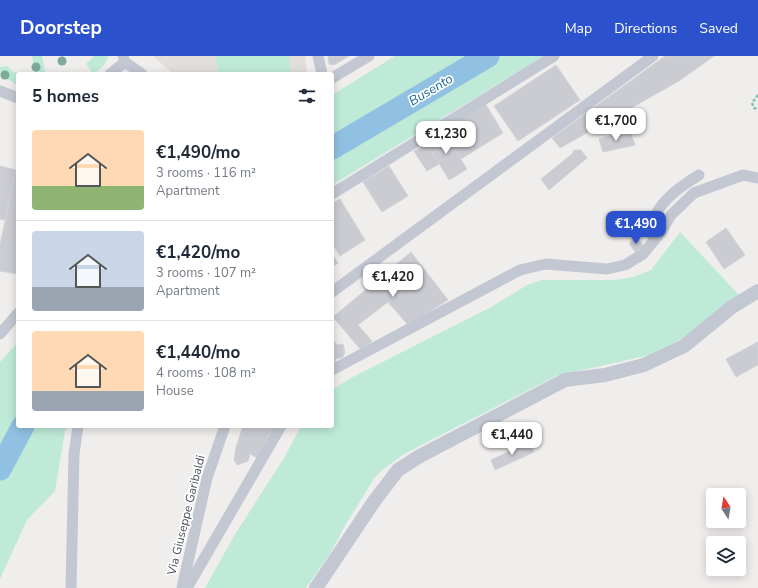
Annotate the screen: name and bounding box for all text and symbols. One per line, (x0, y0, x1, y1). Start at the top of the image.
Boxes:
text: Doorstep (20, 15, 102, 41)
text: Map (565, 19, 592, 38)
text: Directions (614, 19, 677, 38)
text: Saved (699, 19, 738, 38)
water label: Busento (406, 70, 456, 110)
text: 5 homes (32, 85, 99, 108)
icon: filters (296, 85, 318, 107)
pin: €1,700 (583, 108, 649, 142)
text: €1,700 (595, 112, 637, 130)
pin: €1,230 (413, 121, 479, 155)
text: €1,230 (425, 125, 467, 143)
text: €1,490/mo (156, 141, 240, 164)
icon: home (64, 146, 112, 194)
text: 3 rooms · 116 m² (156, 164, 256, 182)
text: Apartment (156, 182, 219, 200)
pin: €1,490 (603, 211, 669, 245)
text: €1,490 (615, 215, 657, 233)
text: €1,420/mo (156, 241, 240, 264)
icon: home (64, 247, 112, 295)
text: 3 rooms · 107 m² (156, 264, 256, 282)
pin: €1,420 (360, 264, 426, 298)
text: €1,420 (372, 268, 414, 286)
text: Apartment (156, 282, 219, 300)
text: €1,440/mo (156, 341, 240, 364)
icon: home (64, 347, 112, 395)
text: 4 rooms · 108 m² (156, 364, 256, 382)
text: House (156, 382, 194, 400)
pin: €1,440 (479, 422, 545, 456)
text: €1,440 (491, 426, 533, 444)
street label: Via Giuseppe Garibaldi (163, 453, 209, 578)
north arrow (706, 488, 746, 528)
map controls (706, 488, 746, 576)
button: layers (706, 536, 746, 576)

